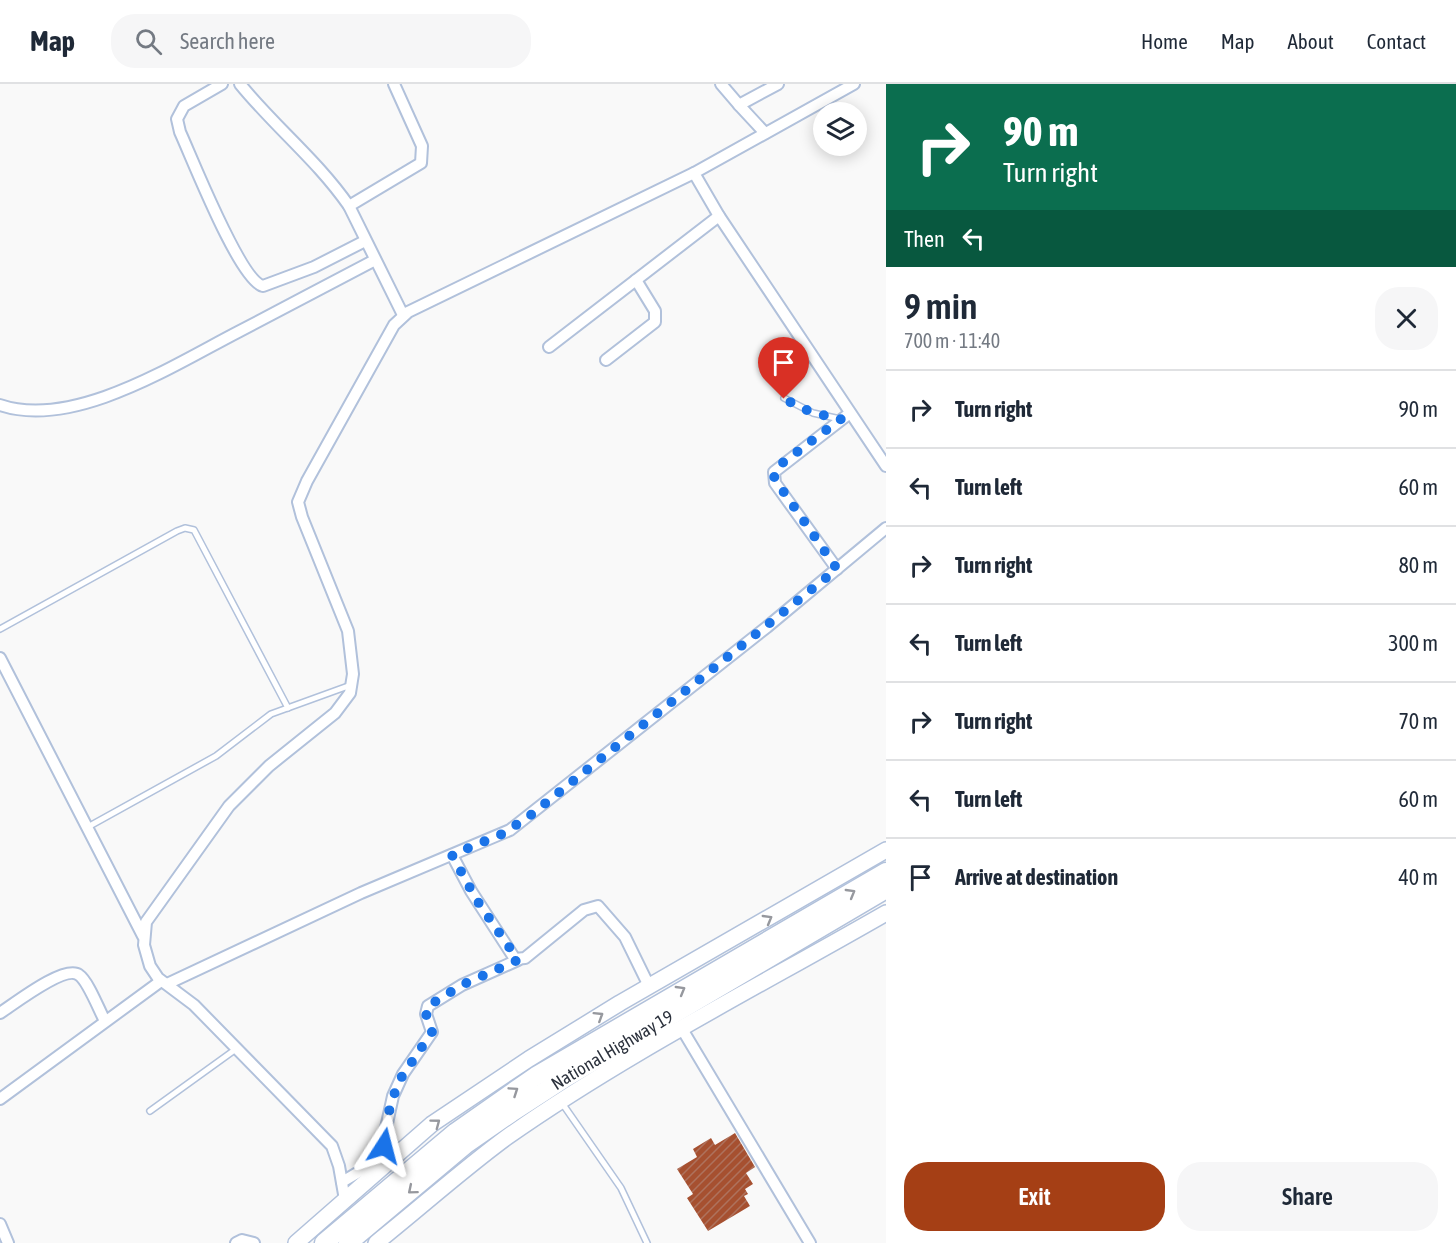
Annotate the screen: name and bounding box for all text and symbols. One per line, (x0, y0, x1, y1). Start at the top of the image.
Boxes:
search box (111, 14, 531, 68)
text: Map (30, 25, 75, 57)
icon: search (132, 25, 165, 58)
text: Search here (180, 28, 275, 54)
text: Home (1141, 29, 1188, 53)
text: Map (1221, 29, 1255, 53)
text: About (1288, 29, 1334, 53)
text: Contact (1367, 29, 1426, 53)
map controls (813, 102, 867, 156)
button: layers (813, 102, 867, 156)
text: 90 m (1003, 107, 1078, 155)
icon: right (904, 108, 982, 186)
text: Turn right (1003, 157, 1098, 188)
icon: left (957, 222, 990, 255)
text: Then (904, 226, 945, 252)
text: 9 min (904, 285, 978, 327)
button: close (1375, 287, 1438, 350)
text: 700 m · 11:40 (904, 329, 1000, 352)
pin (758, 337, 809, 399)
icon: arrive (767, 346, 800, 379)
icon: right (904, 393, 937, 426)
text: Turn right (955, 396, 1032, 422)
text: 90 m (1398, 396, 1438, 422)
icon: left (904, 471, 937, 504)
text: Turn left (955, 474, 1022, 500)
text: 60 m (1398, 474, 1438, 500)
icon: right (904, 549, 937, 582)
text: Turn right (955, 552, 1032, 578)
text: 80 m (1398, 552, 1438, 578)
icon: left (904, 627, 937, 660)
text: Turn left (955, 630, 1022, 656)
text: 300 m (1388, 630, 1438, 656)
icon: right (904, 705, 937, 738)
text: Turn right (955, 708, 1032, 734)
text: 70 m (1398, 708, 1438, 734)
icon: left (904, 783, 937, 816)
text: Turn left (955, 786, 1022, 812)
text: 60 m (1398, 786, 1438, 812)
icon: arrive (904, 861, 937, 894)
text: Arrive at destination (955, 864, 1118, 890)
text: 40 m (1398, 864, 1438, 890)
one-way arrow (844, 889, 855, 900)
one-way arrow (762, 915, 772, 926)
one-way arrow (675, 986, 686, 997)
street label: National Highway 19 (547, 1006, 677, 1094)
one-way arrow (593, 1011, 603, 1023)
one-way arrow (508, 1087, 519, 1098)
position arrow (352, 1114, 416, 1178)
one-way arrow (429, 1119, 440, 1130)
button: Exit (904, 1162, 1165, 1231)
button: Share (1177, 1162, 1438, 1231)
one-way arrow (407, 1183, 418, 1194)

